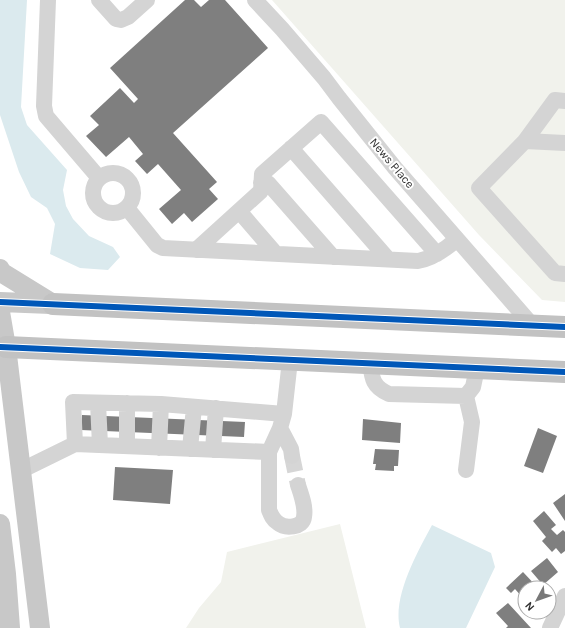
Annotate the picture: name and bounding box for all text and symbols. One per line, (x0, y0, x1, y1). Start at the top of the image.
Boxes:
street label: News Place (367, 135, 417, 191)
north arrow (517, 580, 557, 620)
text: N (522, 599, 537, 613)

